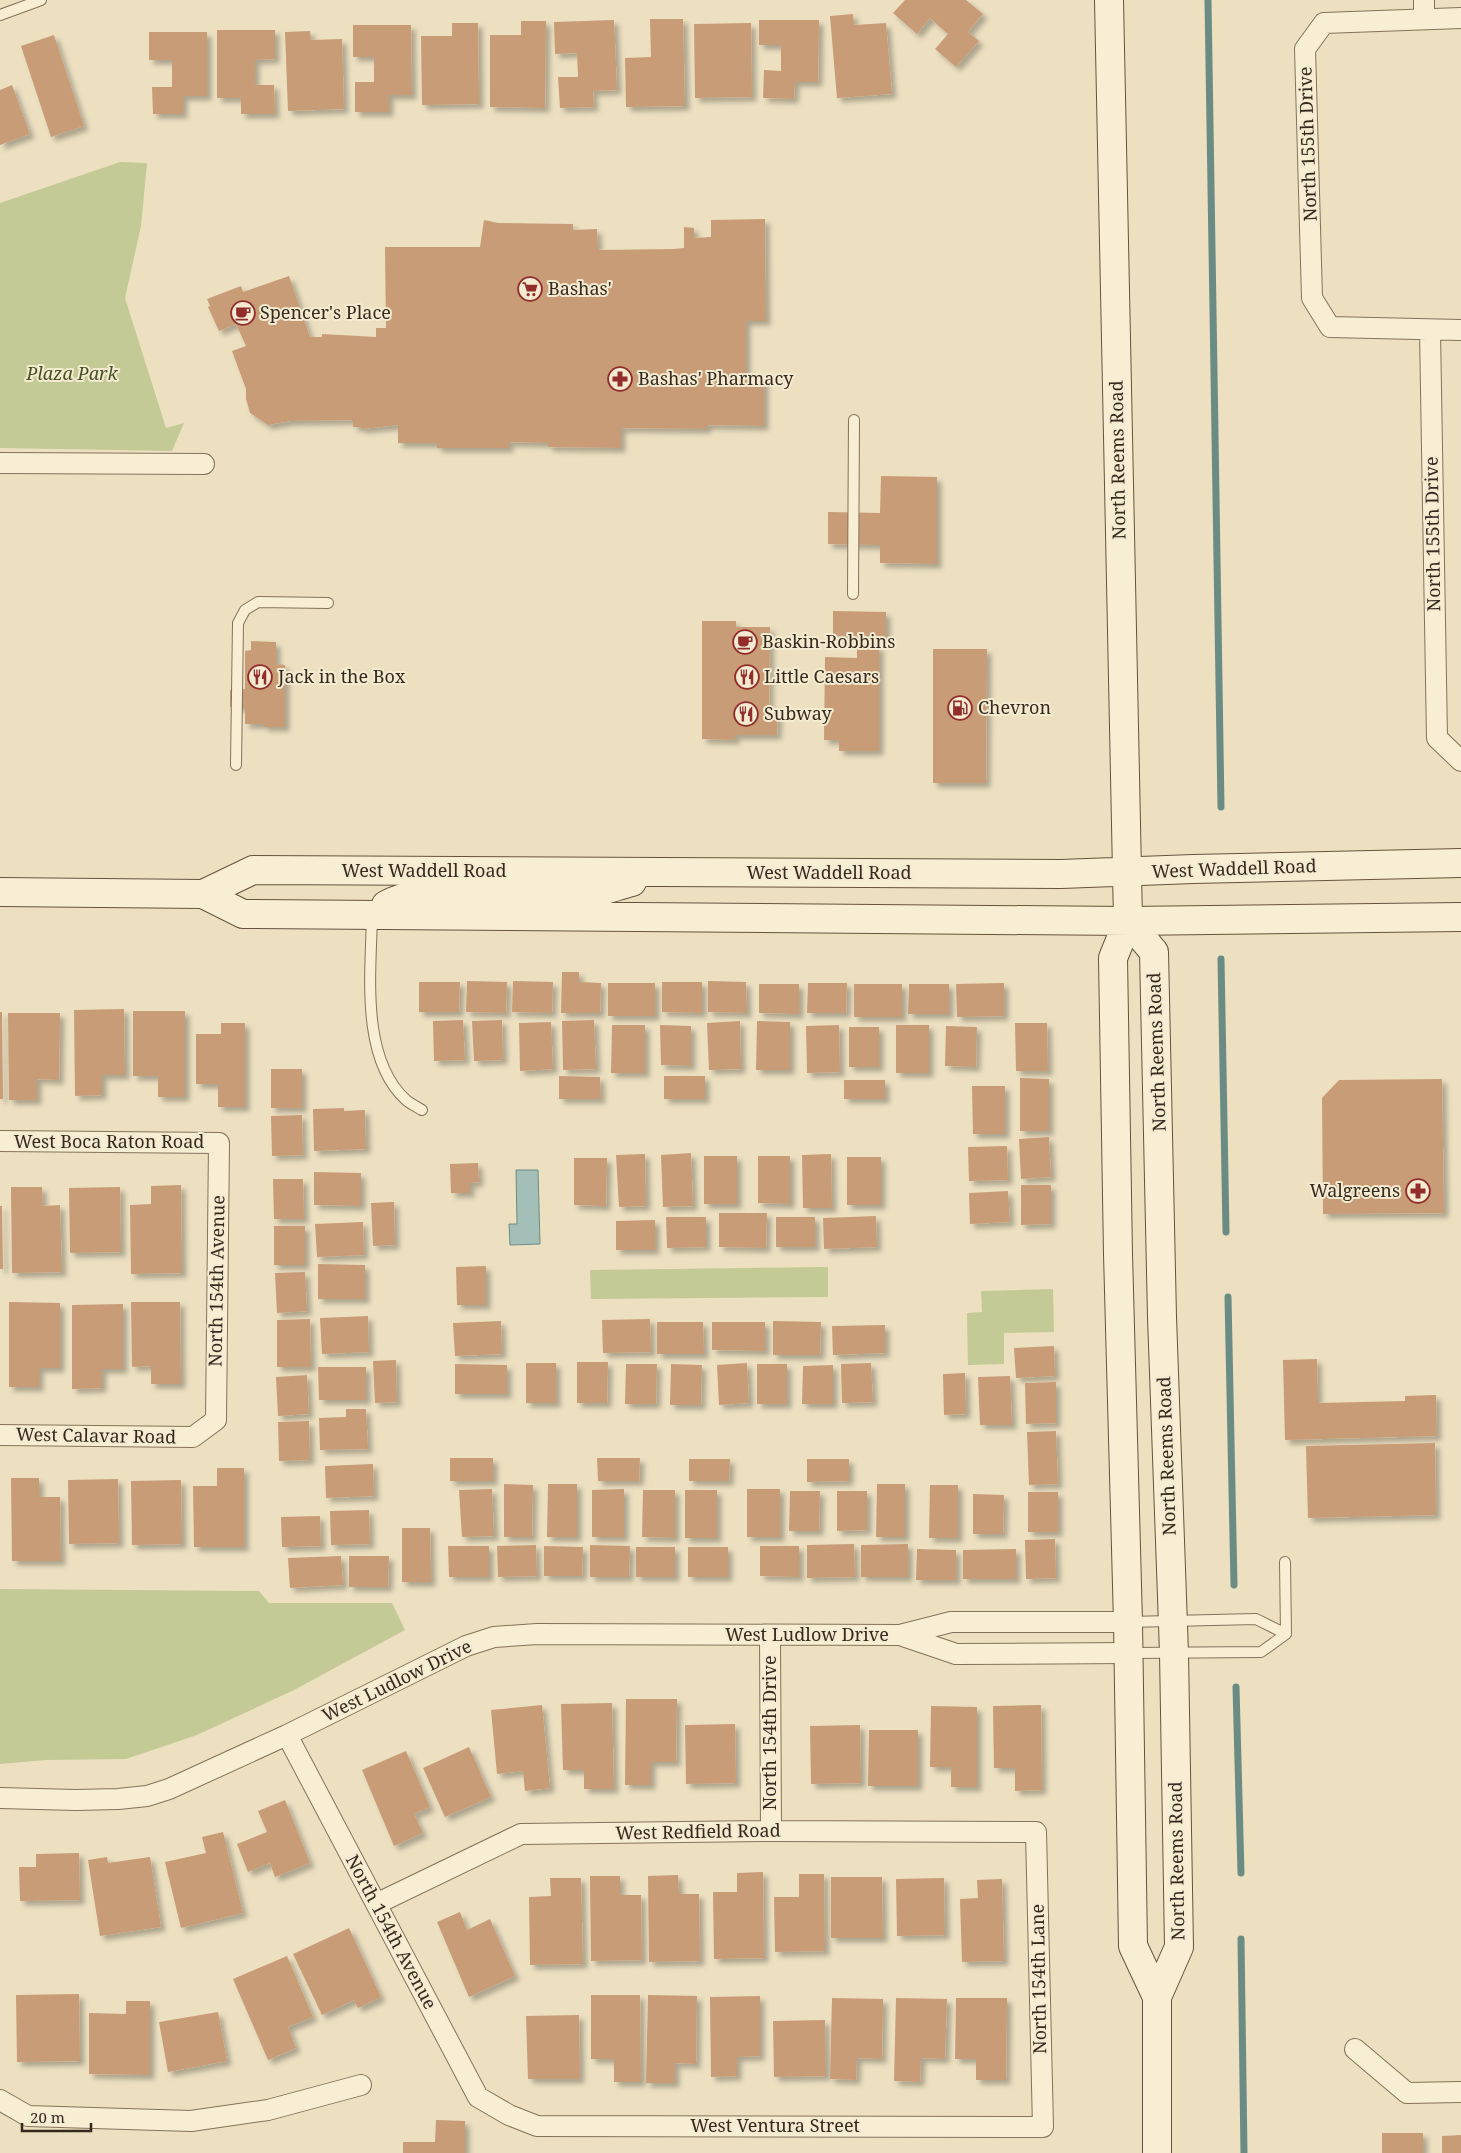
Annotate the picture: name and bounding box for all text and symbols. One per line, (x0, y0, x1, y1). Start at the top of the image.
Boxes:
street label: North 155th Drive (1292, 66, 1322, 222)
supermarket icon: Bashas' (517, 276, 543, 302)
place label: Bashas' (548, 276, 612, 300)
cafe icon: Spencer's Place (230, 300, 256, 326)
place label: Spencer's Place (260, 300, 391, 324)
park label: Plaza Park (25, 361, 119, 385)
pharmacy icon: Bashas' Pharmacy (607, 366, 633, 392)
place label: Bashas' Pharmacy (638, 366, 794, 390)
street label: North Reems Road (1104, 380, 1130, 540)
street label: North 155th Drive (1419, 456, 1445, 612)
cafe icon: Baskin-Robbins (732, 629, 758, 655)
place label: Baskin-Robbins (762, 629, 895, 653)
restaurant icon: Jack in the Box (247, 664, 273, 690)
place label: Jack in the Box (277, 664, 406, 688)
restaurant icon: Little Caesars (734, 664, 760, 690)
place label: Little Caesars (764, 664, 879, 688)
fuel station icon: Chevron (947, 695, 973, 721)
place label: Chevron (978, 695, 1051, 719)
restaurant icon: Subway (733, 701, 759, 727)
place label: Subway (764, 701, 833, 725)
street label: West Waddell Road (1151, 853, 1317, 883)
street label: West Waddell Road (341, 858, 507, 882)
street label: West Waddell Road (746, 860, 912, 884)
street label: North Reems Road (1141, 972, 1171, 1132)
street label: West Boca Raton Road (14, 1129, 204, 1153)
place label: Walgreens (1310, 1178, 1400, 1202)
pharmacy icon: Walgreens (1405, 1178, 1431, 1204)
street label: North 154th Avenue (203, 1195, 229, 1367)
street label: North Reems Road (1151, 1376, 1181, 1536)
street label: West Calavar Road (16, 1422, 176, 1448)
street label: West Ludlow Drive (725, 1622, 889, 1646)
street label: West Ludlow Drive (318, 1633, 475, 1727)
street label: North 154th Drive (757, 1655, 781, 1811)
street label: North Reems Road (1163, 1781, 1189, 1941)
street label: West Redfield Road (615, 1818, 781, 1844)
street label: North 154th Avenue (341, 1850, 443, 2013)
street label: North 154th Lane (1025, 1904, 1051, 2054)
scale bar (22, 2100, 91, 2132)
text: 20 m (30, 2107, 65, 2127)
street label: West Ventura Street (690, 2113, 860, 2137)

